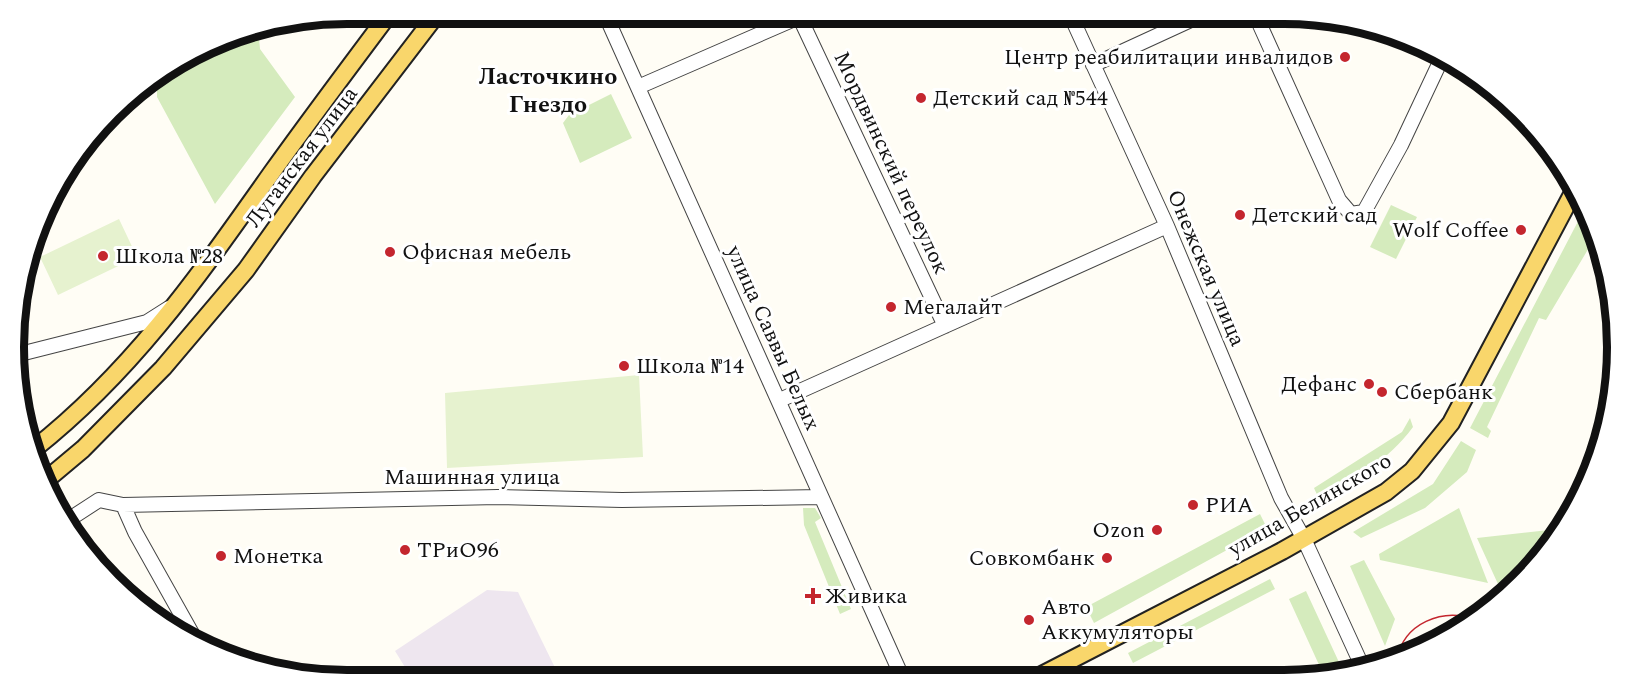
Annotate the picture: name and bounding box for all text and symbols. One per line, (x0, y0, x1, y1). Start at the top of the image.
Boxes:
place label: Центр реабилитации инвалидов (1004, 41, 1333, 74)
street label: Мордвинский переулок (825, 46, 957, 280)
marker: Центр реабилитации инвалидов (1338, 50, 1352, 64)
district label: Ласточкино Гнездо (479, 59, 617, 123)
street label: Луганская улица (238, 79, 366, 235)
place label: Детский сад №544 (933, 82, 1108, 115)
marker: Детский сад №544 (914, 91, 928, 105)
street label: Онежская улица (1158, 184, 1254, 352)
place label: Детский сад (1252, 199, 1377, 232)
marker: Детский сад (1233, 208, 1247, 222)
place label: Wolf Coffee (1392, 214, 1509, 247)
marker: Wolf Coffee (1514, 223, 1528, 237)
place label: Офисная мебель (402, 236, 571, 269)
street label: улица Саввы Белых (717, 239, 829, 436)
place label: Школа №28 (115, 240, 223, 273)
marker: Офисная мебель (383, 245, 397, 259)
marker: Школа №28 (96, 249, 110, 263)
place label: Мегалайт (903, 291, 1002, 324)
marker: Мегалайт (884, 300, 898, 314)
place label: Школа №14 (636, 350, 744, 383)
marker: Школа №14 (617, 359, 631, 373)
place label: Дефанс (1281, 368, 1357, 401)
place label: Сбербанк (1394, 376, 1493, 409)
marker: Дефанс (1362, 377, 1376, 391)
marker: Сбербанк (1375, 385, 1389, 399)
street label: улица Белинского (1221, 445, 1398, 566)
street label: Машинная улица (384, 461, 560, 494)
place label: РИА (1205, 489, 1254, 522)
marker: РИА (1186, 498, 1200, 512)
place label: Ozon (1092, 514, 1145, 547)
marker: Ozon (1150, 523, 1164, 537)
place label: ТРиО96 (417, 534, 499, 567)
place label: Монетка (233, 540, 323, 573)
place label: Совкомбанк (969, 542, 1095, 575)
marker: ТРиО96 (398, 543, 412, 557)
marker: Монетка (214, 549, 228, 563)
marker: Совкомбанк (1100, 551, 1114, 565)
place label: Живика (825, 580, 908, 613)
marker: Живика (806, 589, 820, 603)
place label: Авто Аккумуляторы (1041, 591, 1194, 649)
marker: Авто Аккумуляторы (1022, 613, 1036, 627)

